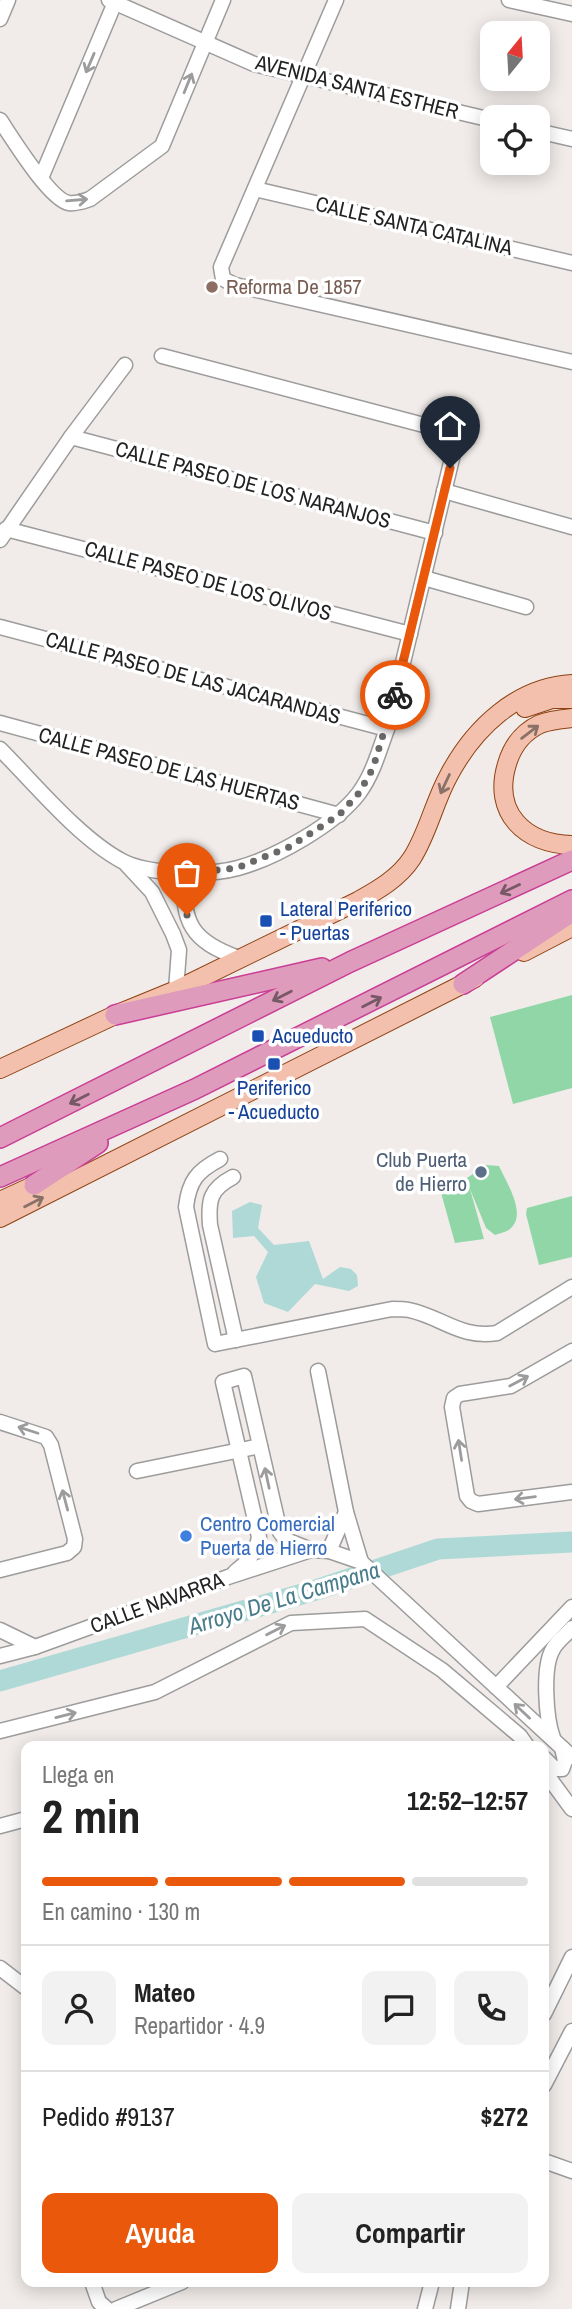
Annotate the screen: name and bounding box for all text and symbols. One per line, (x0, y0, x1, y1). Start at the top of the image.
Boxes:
north arrow (480, 21, 550, 91)
map controls (480, 21, 550, 175)
street label: AVENIDA SANTA ESTHER (252, 47, 462, 126)
one-way arrow (82, 52, 95, 73)
one-way arrow (182, 73, 195, 94)
button: locate (480, 105, 550, 175)
street label: CALLE SANTA CATALINA (313, 189, 516, 262)
one-way arrow (65, 194, 87, 207)
place label: Reforma De 1857 (226, 272, 362, 301)
marker: Reforma De 1857 (204, 279, 220, 295)
pin (420, 396, 480, 468)
icon: home (431, 407, 469, 445)
street label: CALLE PASEO DE LOS NARANJOS (112, 434, 394, 535)
street label: CALLE PASEO DE LOS OLIVOS (82, 534, 335, 627)
street label: CALLE PASEO DE LAS JACARANDAS (43, 624, 344, 731)
courier (360, 660, 430, 730)
icon: bike (376, 676, 414, 714)
street label: CALLE PASEO DE LAS HUERTAS (35, 720, 303, 817)
one-way arrow (521, 724, 539, 739)
one-way arrow (437, 773, 451, 794)
pin (157, 843, 217, 915)
icon: bag (168, 854, 206, 892)
one-way arrow (500, 882, 521, 896)
place label: Lateral Periferico - Puertas (280, 894, 412, 947)
marker: Lateral Periferico - Puertas (258, 913, 274, 929)
one-way arrow (272, 990, 293, 1004)
one-way arrow (361, 994, 382, 1008)
place label: Acueducto (271, 1021, 353, 1050)
marker: Acueducto (250, 1028, 266, 1044)
marker: Periferico - Acueducto (266, 1056, 282, 1072)
place label: Periferico - Acueducto (229, 1073, 319, 1126)
one-way arrow (69, 1092, 90, 1106)
place label: Club Puerta de Hierro (376, 1145, 467, 1198)
marker: Club Puerta de Hierro (473, 1164, 489, 1180)
one-way arrow (23, 1194, 44, 1208)
one-way arrow (508, 1374, 529, 1388)
one-way arrow (17, 1423, 39, 1436)
one-way arrow (453, 1439, 466, 1462)
one-way arrow (260, 1467, 274, 1490)
one-way arrow (58, 1489, 71, 1512)
one-way arrow (514, 1491, 537, 1504)
place label: Centro Comercial Puerta de Hierro (200, 1509, 335, 1562)
marker: Centro Comercial Puerta de Hierro (178, 1528, 194, 1544)
water label: Arroyo De La Campana (184, 1554, 383, 1642)
street label: CALLE NAVARRA (86, 1565, 228, 1640)
one-way arrow (265, 1623, 286, 1637)
one-way arrow (514, 1702, 531, 1719)
one-way arrow (54, 1708, 77, 1721)
text: Llega en (42, 1759, 114, 1790)
text: 12:52–12:57 (407, 1783, 528, 1818)
text: 2 min (42, 1785, 141, 1847)
text: En camino · 130 m (42, 1896, 200, 1927)
button: person (42, 1971, 116, 2045)
button: chat (362, 1971, 436, 2045)
button: phone (454, 1971, 528, 2045)
text: Mateo (134, 1975, 196, 2010)
text: Repartidor · 4.9 (134, 2010, 265, 2041)
text: Pedido #9137 (42, 2099, 175, 2134)
text: $272 (481, 2099, 528, 2134)
button: Ayuda (42, 2193, 278, 2273)
button: Compartir (292, 2193, 528, 2273)

